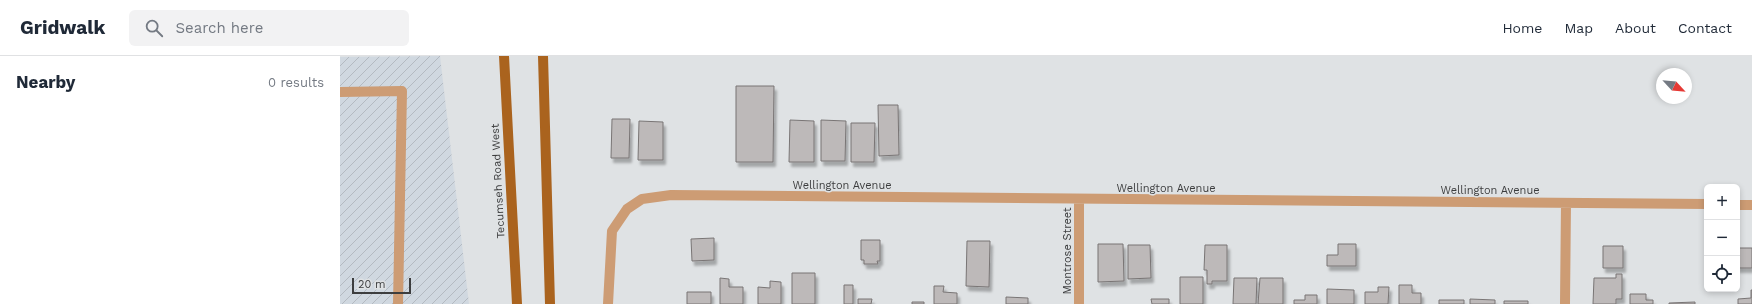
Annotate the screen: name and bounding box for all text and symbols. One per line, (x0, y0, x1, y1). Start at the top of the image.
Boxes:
search box (129, 10, 409, 46)
text: Gridwalk (20, 16, 105, 39)
icon: search (143, 17, 165, 39)
text: Search here (175, 19, 263, 37)
text: Home (1502, 20, 1542, 36)
text: Map (1564, 20, 1593, 36)
text: About (1615, 20, 1656, 36)
text: Contact (1678, 20, 1732, 36)
north arrow (1656, 68, 1692, 104)
text: Nearby (16, 72, 75, 92)
text: 0 results (268, 75, 324, 90)
street label: Tecumseh Road West (488, 123, 508, 239)
street label: Wellington Avenue (792, 179, 892, 192)
street label: Wellington Avenue (1116, 182, 1216, 195)
street label: Wellington Avenue (1440, 184, 1540, 197)
map controls (1704, 184, 1740, 292)
button: + (1704, 184, 1740, 220)
street label: Montrose Street (1061, 207, 1074, 295)
button: − (1704, 220, 1740, 256)
button: locate (1704, 256, 1740, 292)
scale bar (352, 276, 411, 295)
text: 20 m (358, 278, 386, 291)

